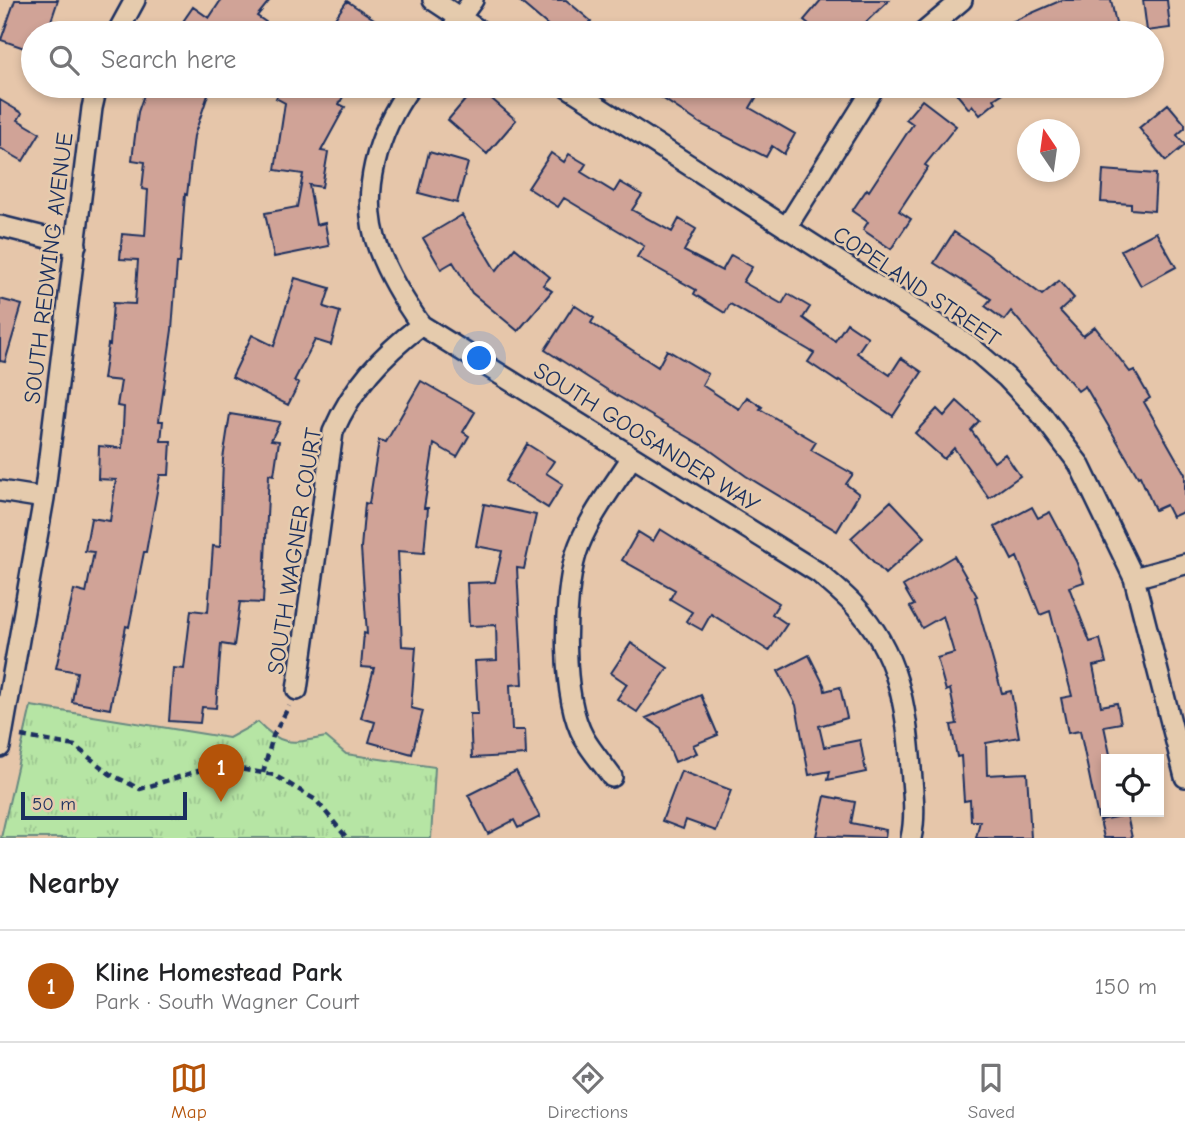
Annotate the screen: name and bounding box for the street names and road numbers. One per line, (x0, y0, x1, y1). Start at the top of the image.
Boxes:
street label: SOUTH REDWING AVENUE (18, 131, 79, 405)
street label: COPELAND STREET (828, 220, 1006, 352)
street label: SOUTH GOOSANDER WAY (529, 357, 765, 518)
street label: SOUTH WAGNER COURT (262, 426, 327, 676)

